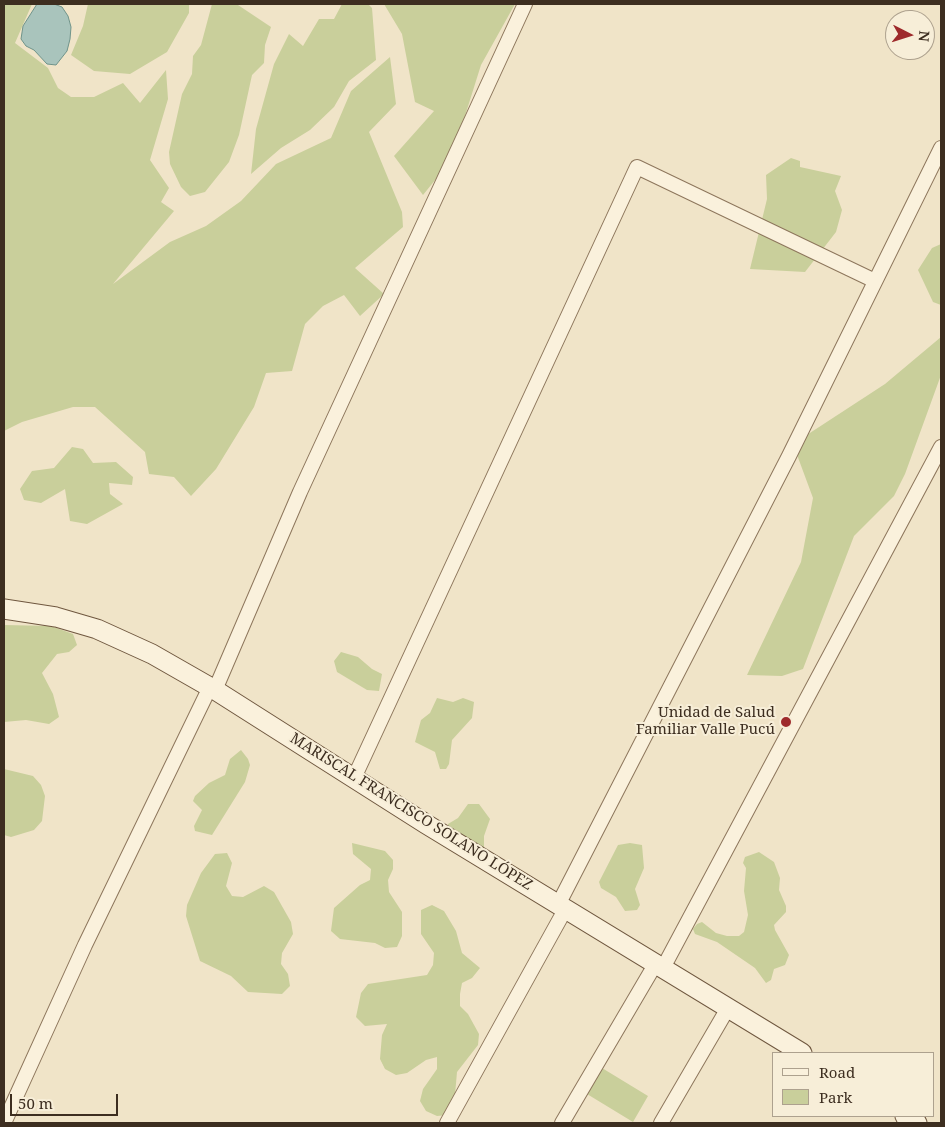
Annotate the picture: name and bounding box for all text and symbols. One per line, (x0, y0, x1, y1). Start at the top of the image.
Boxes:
north arrow (885, 10, 935, 60)
text: N (915, 30, 934, 43)
place label: Unidad de Salud Familiar Valle Pucú (636, 704, 775, 739)
marker: Unidad de Salud Familiar Valle Pucú (779, 715, 793, 729)
street label: MARISCAL FRANCISCO SOLANO LÓPEZ (286, 730, 536, 894)
legend (772, 1052, 935, 1117)
text: Road (819, 1062, 855, 1082)
scale bar (12, 1084, 120, 1116)
text: Park (819, 1087, 852, 1107)
text: 50 m (18, 1093, 53, 1113)

